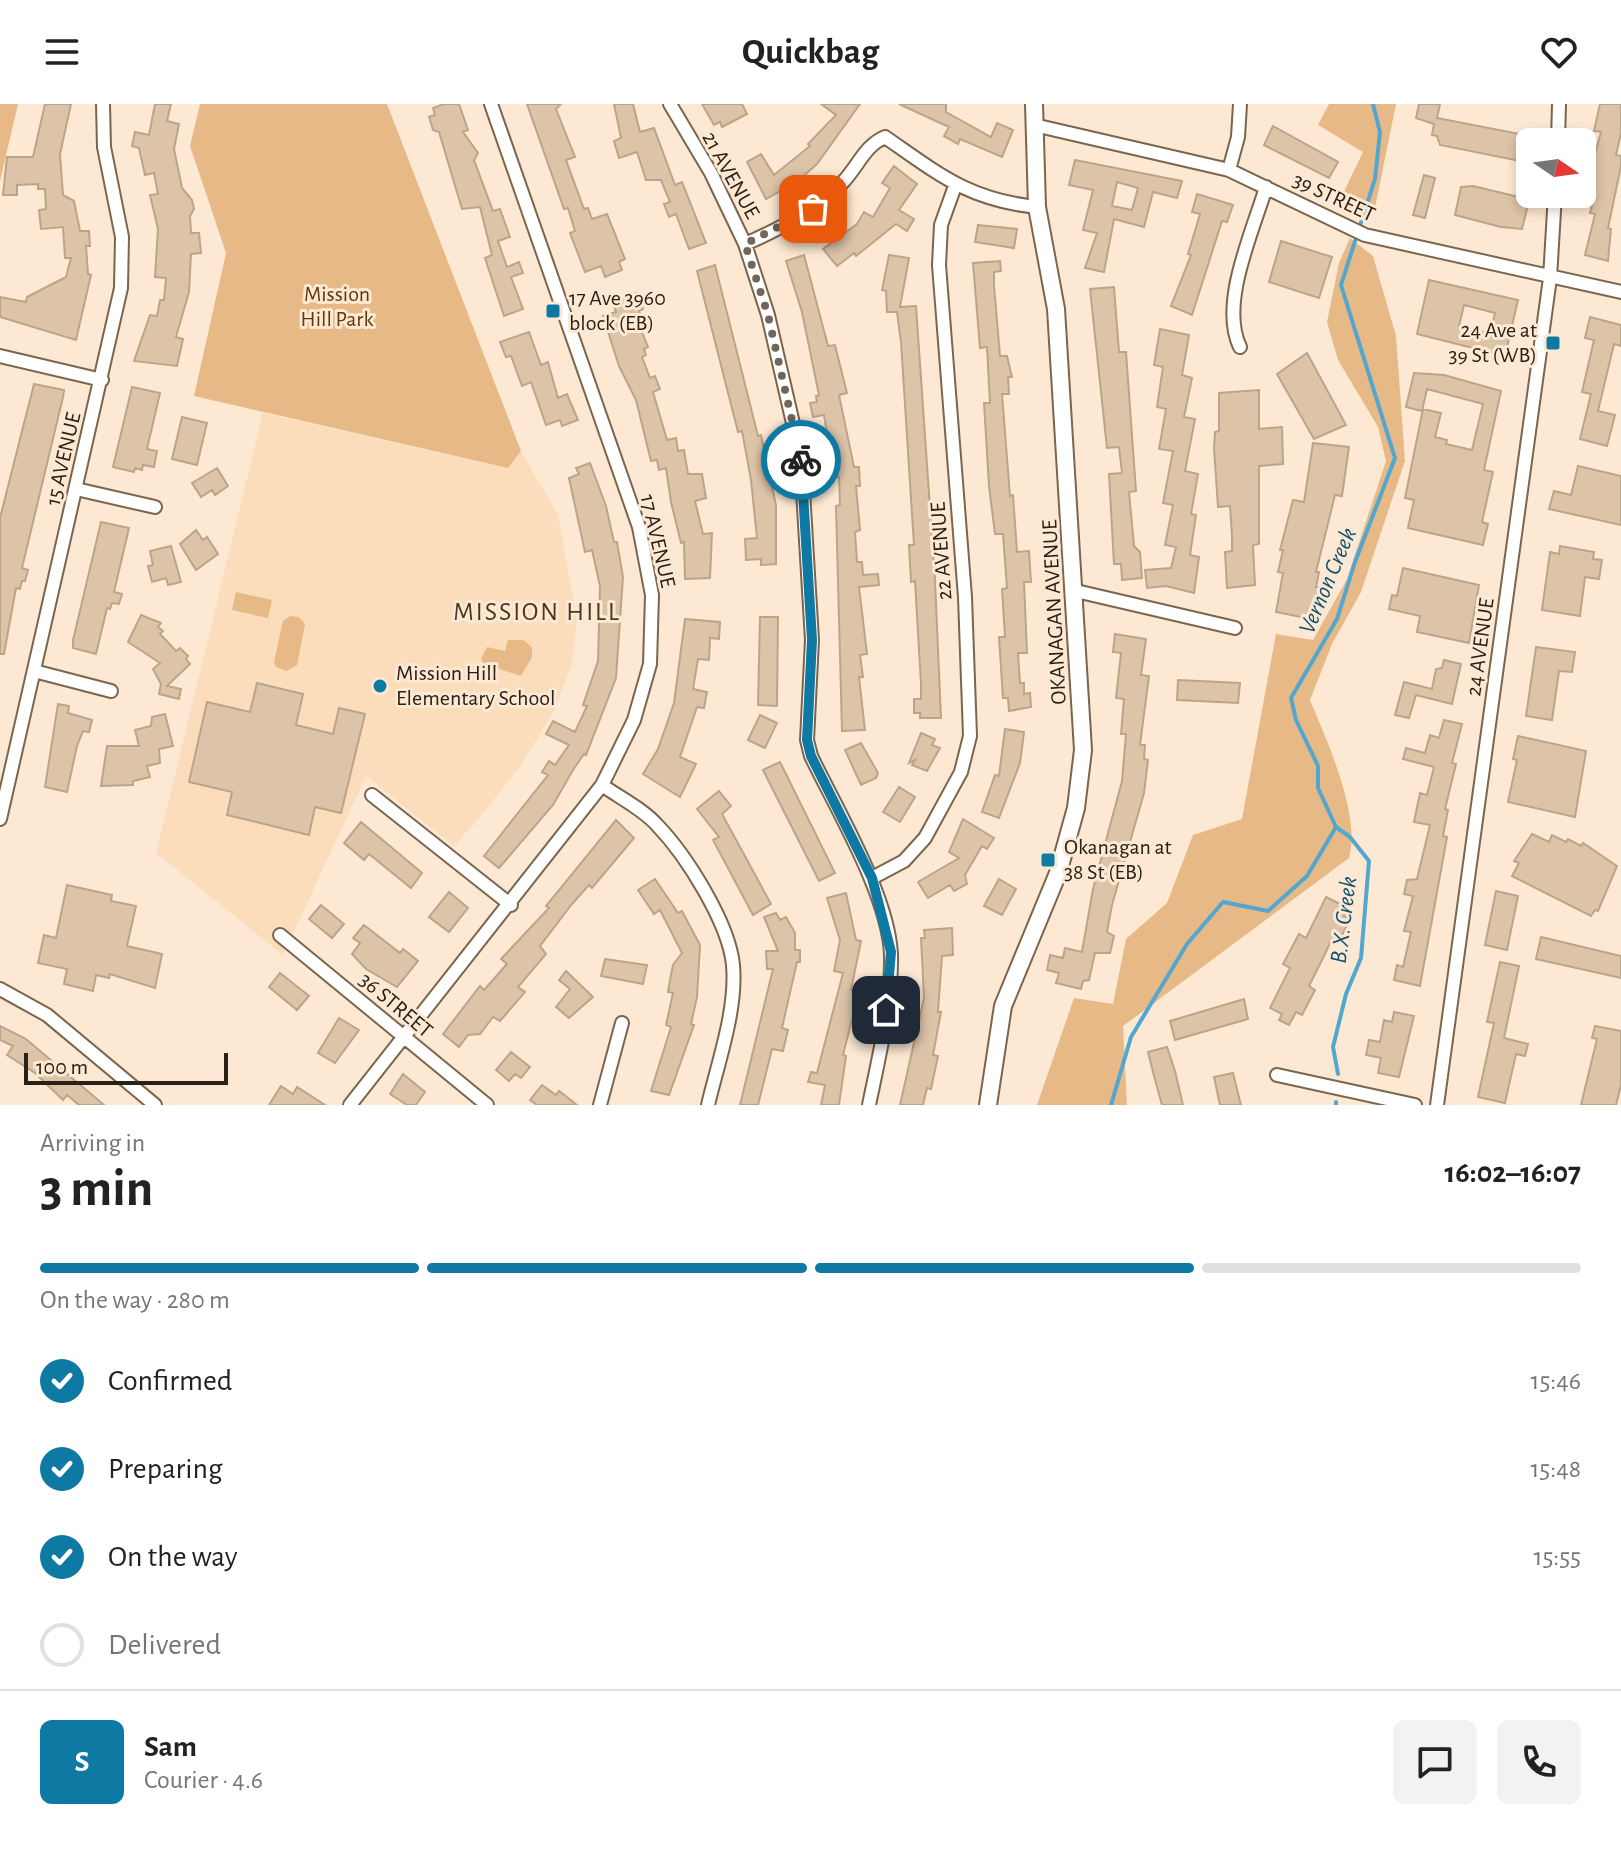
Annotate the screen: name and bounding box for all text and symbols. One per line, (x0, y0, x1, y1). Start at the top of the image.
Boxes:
icon: menu (40, 30, 84, 74)
icon: heart (1537, 30, 1581, 74)
text: Quickbag (742, 34, 879, 70)
street label: 21 AVENUE (698, 128, 764, 223)
north arrow (1516, 128, 1596, 208)
map controls (1516, 128, 1596, 208)
street label: 39 STREET (1289, 168, 1379, 226)
pin (779, 175, 847, 243)
icon: bag (791, 187, 835, 231)
park label: Mission Hill Park (301, 283, 373, 330)
place label: 17 Ave 3960 block (EB) (569, 287, 666, 334)
marker: 17 Ave 3960 block (EB) (544, 302, 562, 320)
place label: 24 Ave at 39 St (WB) (1448, 319, 1537, 366)
marker: 24 Ave at 39 St (WB) (1544, 334, 1562, 352)
street label: 15 AVENUE (42, 410, 84, 508)
courier (761, 420, 841, 500)
icon: bike (779, 438, 823, 482)
street label: 17 AVENUE (637, 492, 679, 590)
street label: 22 AVENUE (927, 501, 955, 601)
street label: OKANAGAN AVENUE (1038, 518, 1070, 705)
water label: Vernon Creek (1295, 524, 1361, 638)
street label: 24 AVENUE (1462, 596, 1498, 697)
district label: MISSION HILL (453, 599, 621, 625)
place label: Mission Hill Elementary School (396, 662, 556, 709)
marker: Mission Hill Elementary School (371, 677, 389, 695)
place label: Okanagan at 38 St (EB) (1064, 836, 1172, 883)
marker: Okanagan at 38 St (EB) (1039, 851, 1057, 869)
water label: B.X. Creek (1327, 875, 1361, 965)
street label: 36 STREET (355, 968, 437, 1042)
pin (852, 976, 920, 1044)
icon: home (864, 988, 908, 1032)
scale bar (24, 1049, 228, 1085)
text: 100 m (36, 1056, 88, 1078)
text: Arriving in (40, 1130, 145, 1156)
text: 16:02–16:07 (1445, 1158, 1581, 1188)
text: 3 min (40, 1163, 153, 1215)
text: On the way · 280 m (40, 1287, 230, 1313)
icon: check (40, 1359, 84, 1403)
text: Confirmed (108, 1366, 232, 1396)
text: 15:46 (1531, 1368, 1581, 1394)
icon: check (40, 1447, 84, 1491)
text: Preparing (108, 1454, 223, 1484)
text: 15:48 (1530, 1456, 1581, 1482)
icon: check (40, 1535, 84, 1579)
text: On the way (108, 1542, 237, 1572)
text: 15:55 (1533, 1544, 1581, 1570)
text: Delivered (108, 1630, 221, 1660)
button: chat (1393, 1720, 1477, 1804)
button: phone (1497, 1720, 1581, 1804)
text: Sam (144, 1732, 197, 1762)
text: S (75, 1747, 89, 1777)
text: Courier · 4.6 (144, 1767, 263, 1793)

